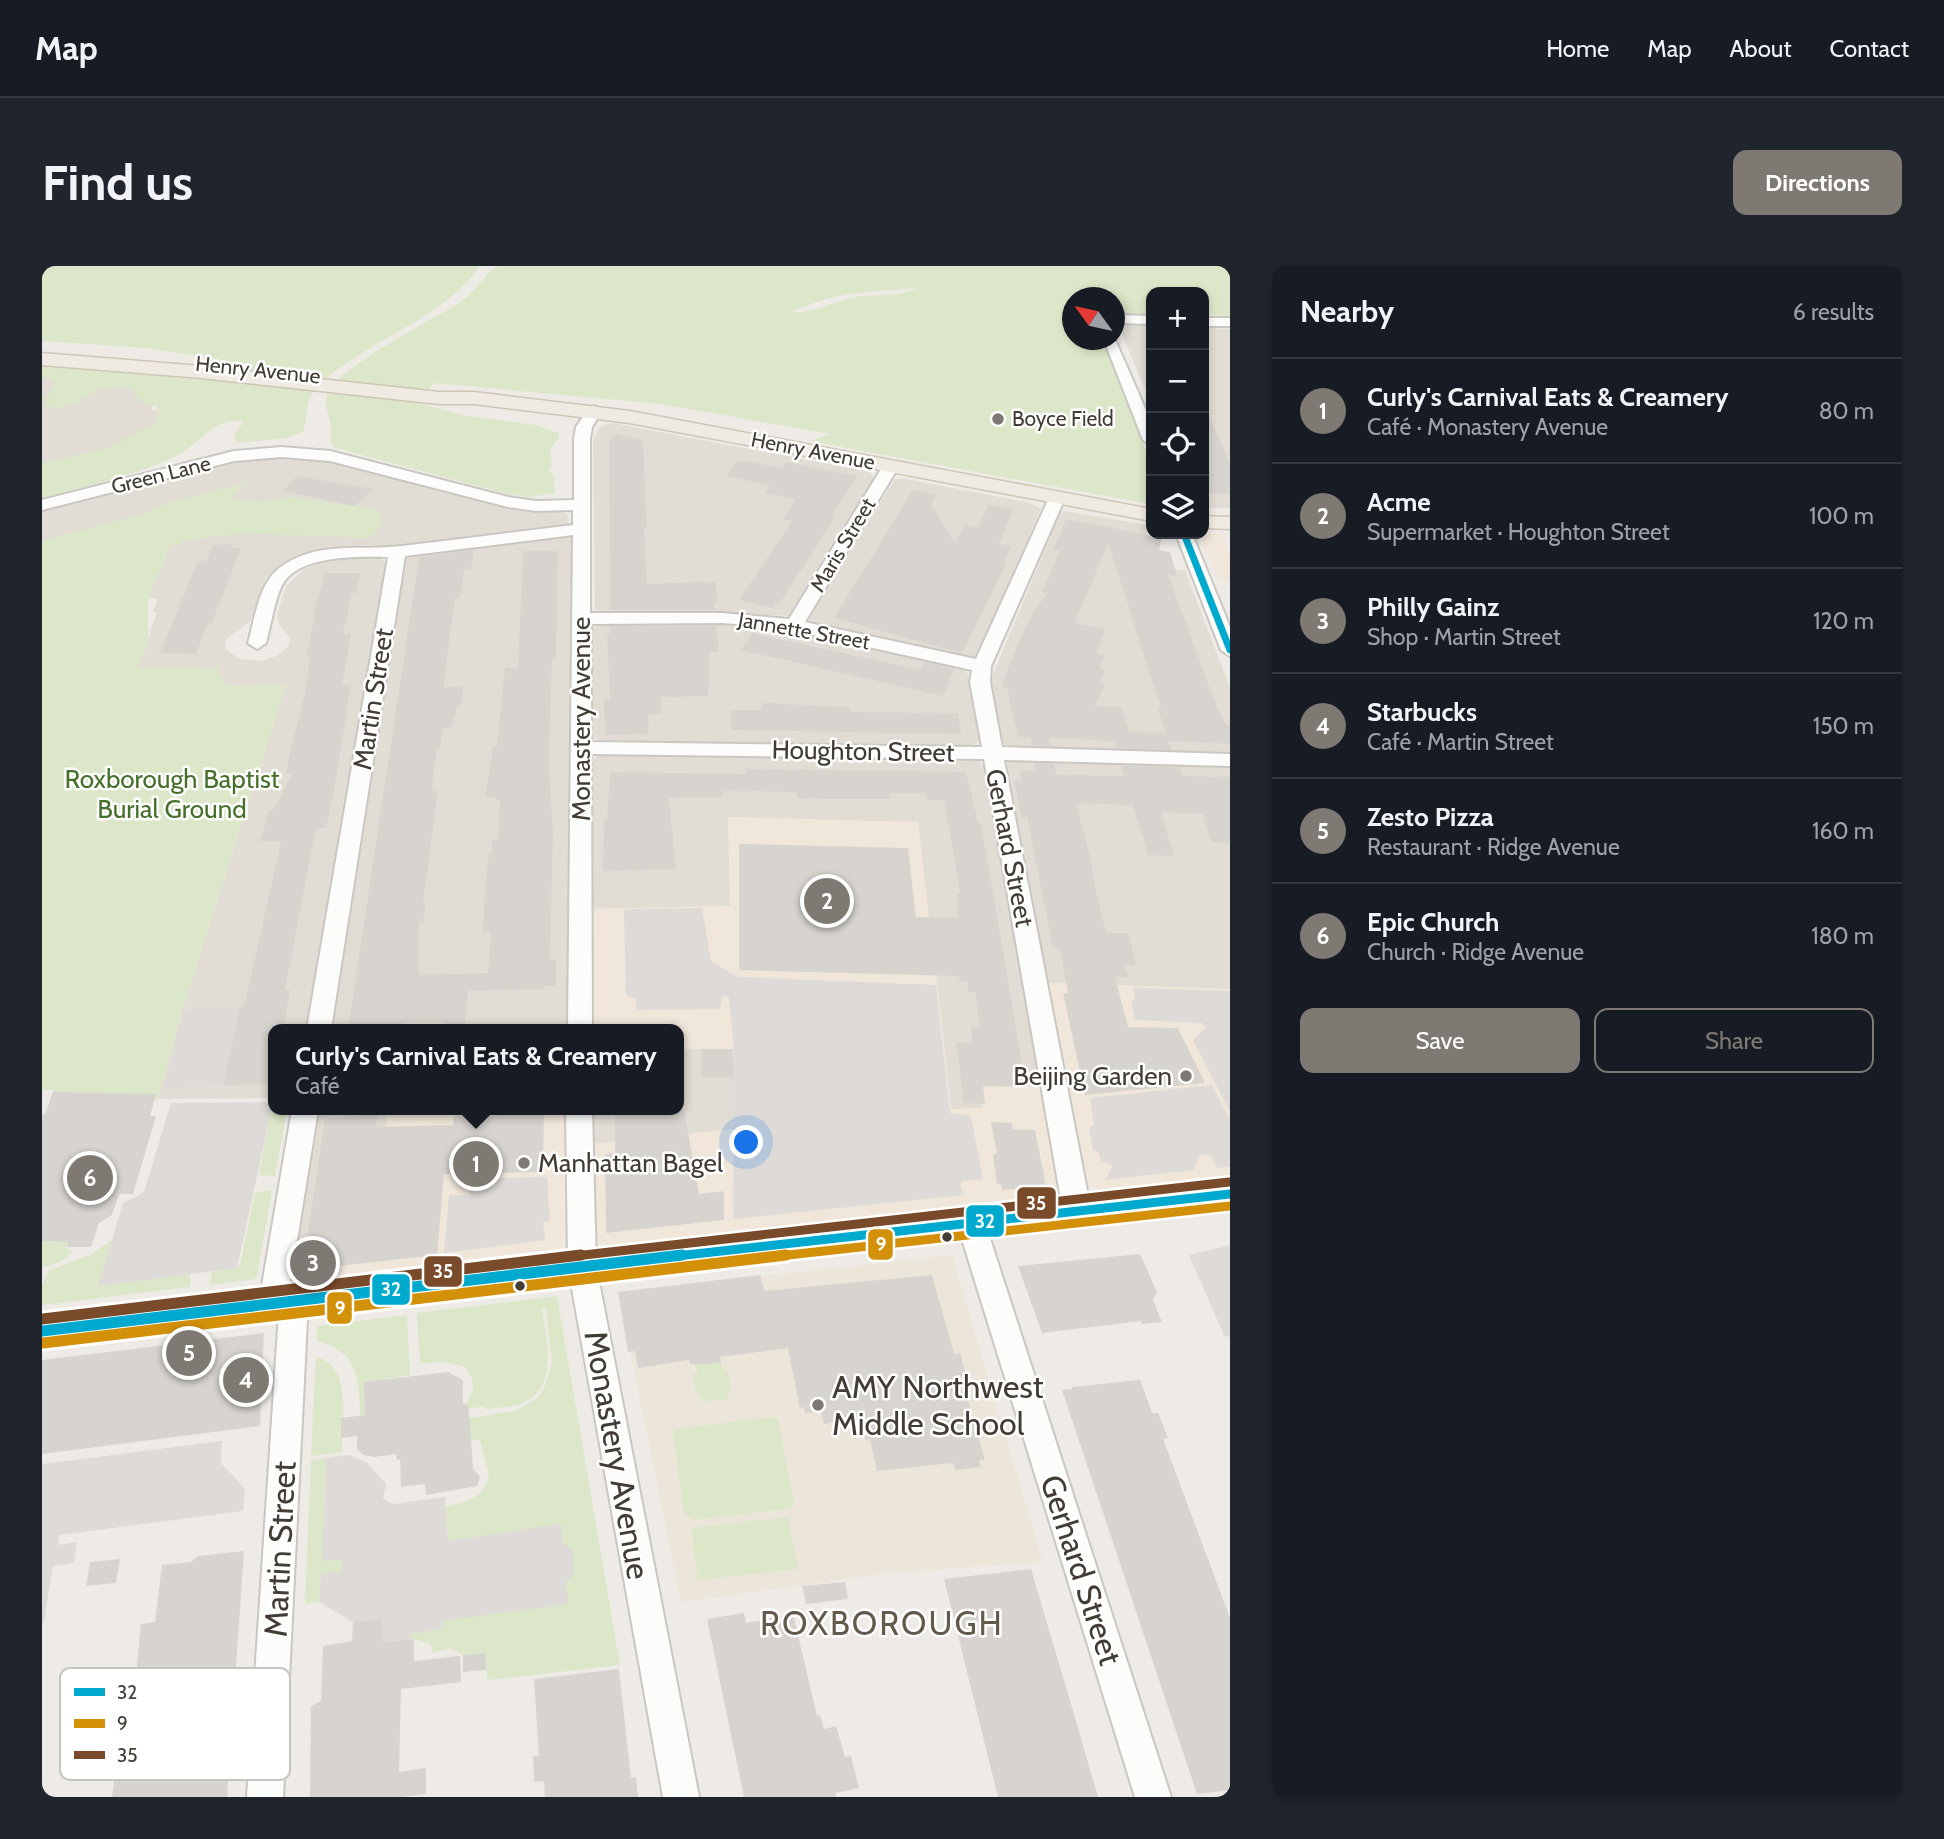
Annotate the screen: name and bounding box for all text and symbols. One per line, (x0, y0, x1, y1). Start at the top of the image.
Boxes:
text: Map (35, 28, 98, 68)
text: Home (1546, 34, 1609, 63)
text: Map (1647, 34, 1692, 63)
text: About (1730, 34, 1792, 63)
text: Contact (1830, 34, 1909, 63)
button: Directions (1733, 150, 1902, 215)
text: Find us (42, 153, 193, 212)
north arrow (1062, 287, 1125, 350)
map controls (1146, 287, 1209, 539)
button: + (1146, 287, 1209, 350)
text: Nearby (1300, 293, 1394, 330)
text: 6 results (1793, 298, 1874, 326)
button: − (1146, 350, 1209, 413)
street label: Henry Avenue (194, 351, 322, 389)
text: Curly's Carnival Eats & Creamery (1367, 381, 1728, 413)
text: 1 (1319, 397, 1327, 425)
text: 80 m (1819, 397, 1874, 425)
place label: Boyce Field (1012, 406, 1114, 431)
marker: Boyce Field (990, 411, 1006, 427)
button: locate (1146, 413, 1209, 476)
text: Café · Monastery Avenue (1367, 413, 1608, 441)
street label: Henry Avenue (749, 426, 877, 475)
street label: Green Lane (109, 450, 213, 499)
button: layers (1146, 476, 1209, 539)
text: Acme (1367, 486, 1431, 518)
street label: Maris Street (805, 493, 880, 596)
text: 2 (1317, 502, 1329, 530)
text: 100 m (1809, 502, 1874, 530)
text: Supermarket · Houghton Street (1367, 518, 1670, 546)
text: Philly Gainz (1367, 591, 1499, 623)
street label: Jannette Street (735, 606, 872, 654)
text: 3 (1317, 607, 1329, 635)
text: 120 m (1813, 607, 1874, 635)
street label: Monastery Avenue (565, 617, 597, 821)
text: Shop · Martin Street (1367, 623, 1561, 651)
street label: Martin Street (346, 626, 400, 772)
text: Starbucks (1367, 696, 1477, 728)
text: 4 (1316, 712, 1330, 740)
text: 150 m (1813, 712, 1874, 740)
text: Café · Martin Street (1367, 728, 1554, 756)
street label: Houghton Street (771, 733, 955, 769)
park label: Roxborough Baptist Burial Ground (65, 763, 280, 825)
street label: Gerhard Street (979, 766, 1041, 930)
text: Zesto Pizza (1367, 801, 1494, 833)
text: 5 (1317, 817, 1329, 845)
text: 160 m (1812, 817, 1874, 845)
text: Restaurant · Ridge Avenue (1367, 833, 1620, 861)
pin: 2 (804, 875, 850, 927)
text: Epic Church (1367, 906, 1499, 938)
text: 6 (1317, 922, 1329, 950)
text: 180 m (1811, 922, 1874, 950)
text: Church · Ridge Avenue (1367, 938, 1584, 966)
button: Save (1300, 1008, 1580, 1073)
button: Share (1594, 1008, 1874, 1073)
popup (268, 1024, 684, 1115)
text: Curly's Carnival Eats & Creamery (295, 1040, 657, 1072)
place label: Beijing Garden (1013, 1060, 1172, 1092)
marker: Beijing Garden (1178, 1068, 1194, 1084)
text: Café (295, 1072, 340, 1100)
your location (729, 1125, 763, 1159)
pin: 1 (453, 1138, 499, 1190)
place label: Manhattan Bagel (538, 1147, 723, 1179)
pin: 6 (67, 1152, 113, 1204)
marker: Manhattan Bagel (516, 1155, 532, 1171)
line badge: 35 (1016, 1186, 1057, 1220)
text: 35 (1026, 1192, 1046, 1215)
line badge: 32 (965, 1204, 1005, 1238)
text: 32 (975, 1210, 995, 1233)
line badge: 9 (867, 1228, 894, 1261)
unlabelled marker (940, 1230, 954, 1244)
text: 9 (876, 1233, 886, 1256)
pin: 3 (290, 1237, 336, 1289)
line badge: 35 (423, 1255, 463, 1288)
text: 35 (433, 1260, 453, 1283)
line badge: 32 (371, 1273, 411, 1306)
text: 32 (381, 1278, 401, 1301)
unlabelled marker (513, 1279, 527, 1293)
line badge: 9 (326, 1291, 353, 1325)
text: 9 (335, 1297, 345, 1320)
pin: 5 (166, 1327, 212, 1379)
street label: Monastery Avenue (576, 1328, 659, 1582)
pin: 4 (223, 1354, 269, 1406)
place label: AMY Northwest Middle School (832, 1367, 1044, 1443)
marker: AMY Northwest Middle School (810, 1397, 826, 1413)
street label: Martin Street (255, 1460, 304, 1638)
street label: Gerhard Street (1032, 1470, 1131, 1670)
district label: ROXBOROUGH (760, 1603, 1004, 1643)
legend (60, 1668, 290, 1780)
text: 32 (117, 1681, 137, 1704)
text: 9 (117, 1712, 128, 1735)
text: 35 (117, 1744, 138, 1767)

